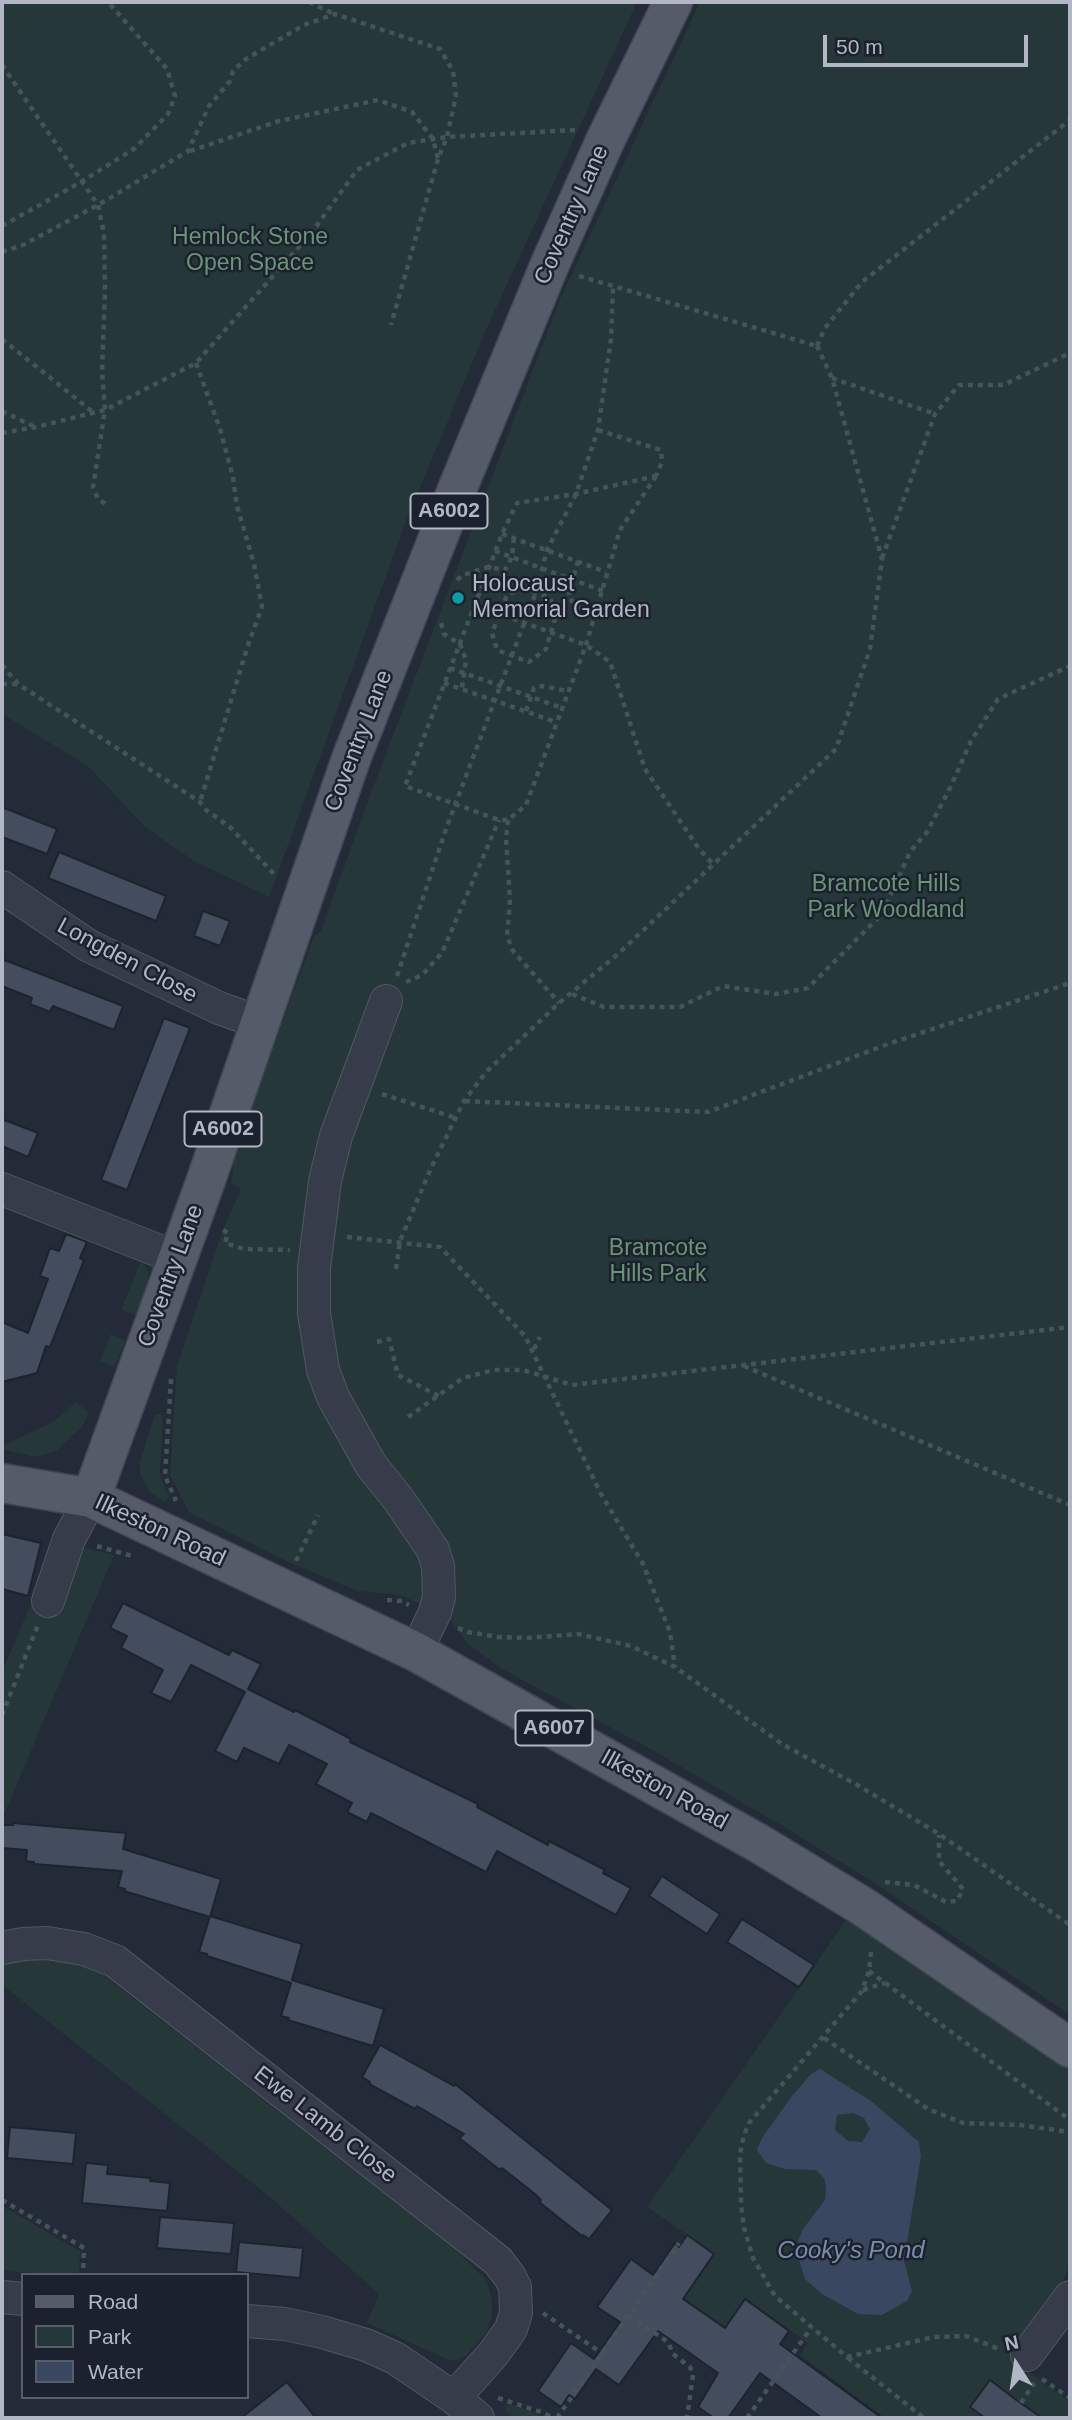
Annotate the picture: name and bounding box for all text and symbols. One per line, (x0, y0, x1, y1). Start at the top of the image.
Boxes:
scale bar (827, 21, 1032, 65)
text: 50 m (836, 35, 883, 58)
street label: Coventry Lane (529, 141, 615, 289)
park label: Hemlock Stone Open Space (172, 224, 328, 278)
road number: A6002 (410, 494, 488, 528)
place label: Holocaust Memorial Garden (472, 571, 650, 625)
marker: Holocaust Memorial Garden (450, 590, 466, 606)
street label: Coventry Lane (319, 666, 399, 816)
park label: Bramcote Hills Park Woodland (808, 871, 964, 925)
street label: Longden Close (52, 912, 202, 1010)
road number: A6002 (184, 1112, 262, 1146)
street label: Coventry Lane (132, 1201, 210, 1351)
park label: Bramcote Hills Park (609, 1235, 707, 1289)
street label: Ilkeston Road (90, 1489, 230, 1573)
road number: A6007 (516, 1710, 592, 1746)
street label: Ilkeston Road (596, 1744, 732, 1836)
street label: Ewe Lamb Close (248, 2061, 402, 2189)
water label: Cooky's Pond (777, 2237, 925, 2265)
legend (21, 2273, 248, 2399)
text: Road (88, 2290, 138, 2313)
text: Park (88, 2325, 131, 2348)
north arrow (981, 2329, 1051, 2399)
text: N (1003, 2331, 1020, 2355)
text: Water (88, 2360, 143, 2383)

